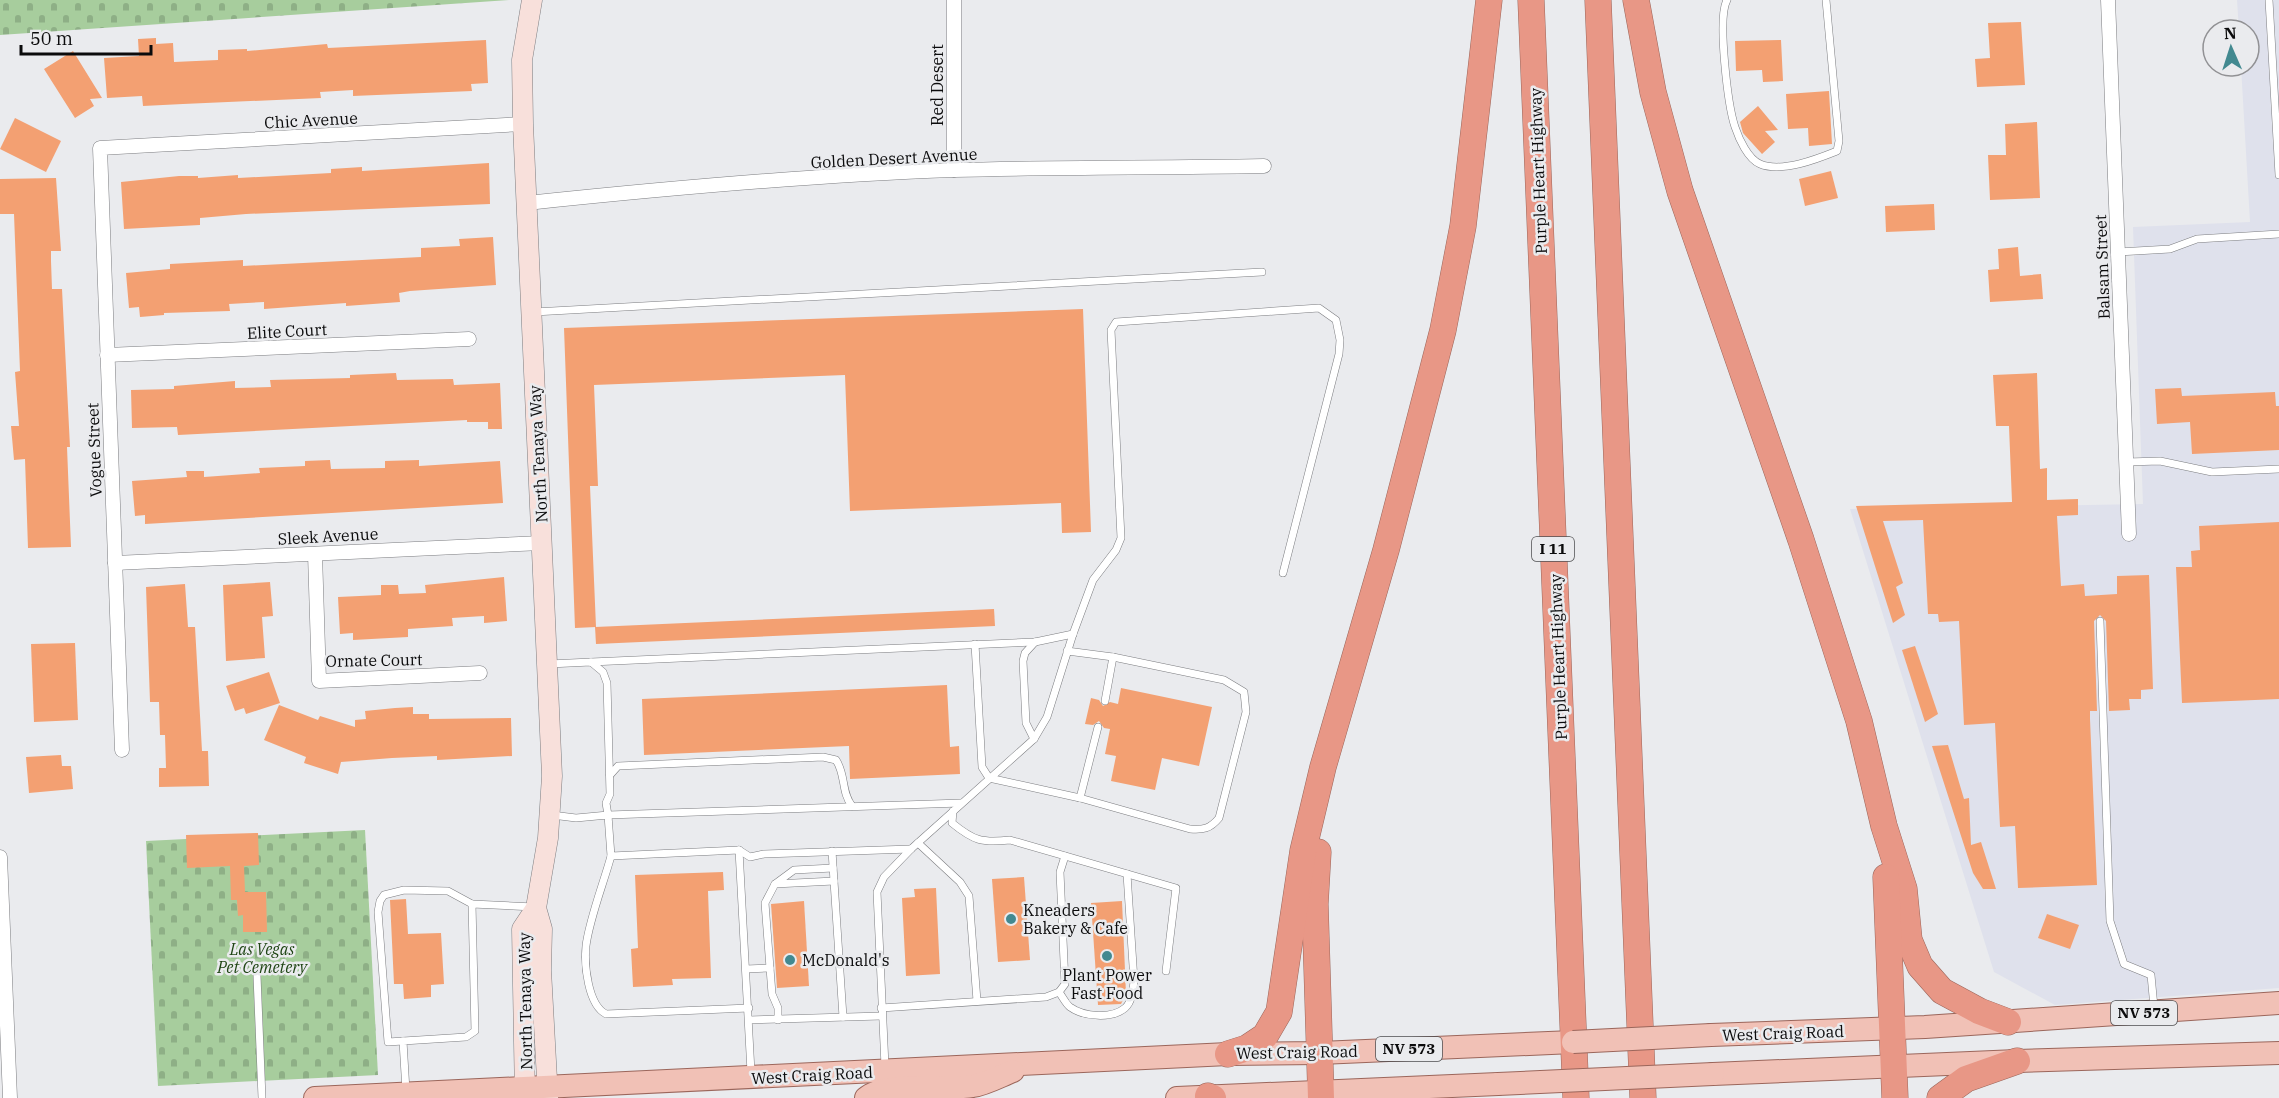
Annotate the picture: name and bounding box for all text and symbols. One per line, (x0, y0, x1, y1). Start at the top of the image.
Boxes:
scale bar (21, 18, 152, 56)
north arrow (2201, 18, 2261, 78)
text: N (2223, 23, 2237, 43)
text: 50 m (30, 27, 73, 50)
street label: Red Desert (927, 44, 947, 126)
street label: Purple Heart Highway (1525, 87, 1551, 254)
street label: Chic Avenue (264, 108, 358, 132)
street label: Golden Desert Avenue (810, 144, 978, 172)
street label: Balsam Street (2090, 214, 2114, 320)
street label: Elite Court (246, 319, 328, 343)
street label: North Tenaya Way (524, 384, 552, 523)
street label: Vogue Street (82, 402, 106, 498)
street label: Sleek Avenue (277, 523, 379, 549)
road number: I 11 (1532, 537, 1574, 561)
street label: Purple Heart Highway (1545, 573, 1571, 740)
street label: Ornate Court (325, 649, 423, 671)
place label: Kneaders Bakery & Cafe (1023, 900, 1128, 938)
marker: Kneaders Bakery & Cafe (1004, 912, 1018, 926)
street label: North Tenaya Way (514, 932, 536, 1070)
park label: Las Vegas Pet Cemetery (216, 939, 309, 977)
marker: Plant Power Fast Food (1100, 949, 1114, 963)
place label: McDonald's (802, 950, 890, 970)
marker: McDonald's (783, 953, 797, 967)
place label: Plant Power Fast Food (1062, 965, 1152, 1003)
road number: NV 573 (2111, 1001, 2177, 1025)
street label: West Craig Road (1722, 1021, 1845, 1045)
road number: NV 573 (1376, 1037, 1442, 1061)
street label: West Craig Road (1236, 1041, 1358, 1063)
street label: West Craig Road (751, 1062, 874, 1088)

